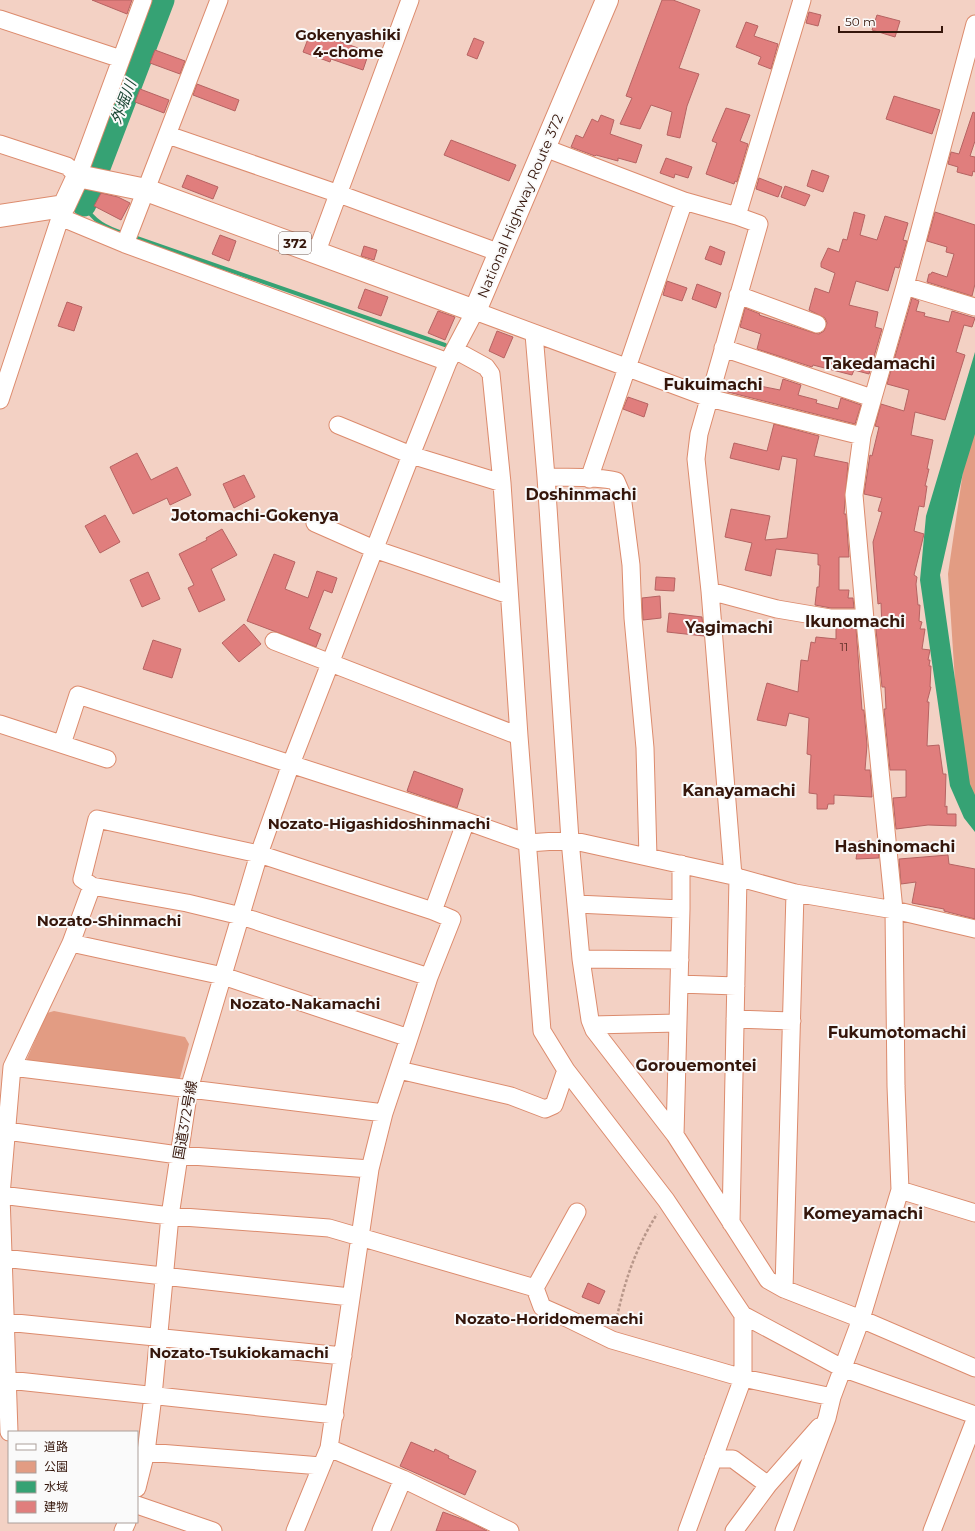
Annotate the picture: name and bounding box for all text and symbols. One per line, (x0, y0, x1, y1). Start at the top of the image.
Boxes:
scale bar (839, 8, 942, 34)
text: 50 m (845, 14, 876, 29)
district label: Gokenyashiki 4-chome (295, 25, 401, 61)
water label: 外堀川 (106, 76, 141, 126)
street label: National Highway Route 372 (473, 111, 567, 301)
road number: 372 (279, 232, 311, 254)
district label: Takedamachi (823, 354, 935, 373)
district label: Fukuimachi (663, 375, 763, 394)
district label: Doshinmachi (525, 485, 637, 504)
district label: Jotomachi-Gokenya (170, 506, 339, 525)
district label: Ikunomachi (805, 612, 905, 631)
district label: Yagimachi (684, 618, 773, 637)
house number: 11 (840, 639, 848, 654)
district label: Kanayamachi (682, 781, 796, 800)
district label: Nozato-Higashidoshinmachi (268, 814, 490, 833)
district label: Hashinomachi (835, 837, 955, 856)
district label: Nozato-Shinmachi (37, 911, 181, 930)
district label: Nozato-Nakamachi (230, 994, 380, 1013)
district label: Fukumotomachi (828, 1023, 966, 1042)
district label: Gorouemontei (635, 1056, 757, 1075)
street label: 国道372号線 (169, 1079, 201, 1161)
district label: Komeyamachi (803, 1204, 923, 1223)
district label: Nozato-Horidomemachi (455, 1309, 643, 1328)
district label: Nozato-Tsukiokamachi (149, 1343, 329, 1362)
legend (8, 1431, 138, 1523)
text: 道路 (44, 1439, 68, 1454)
text: 公園 (44, 1459, 68, 1474)
text: 水域 (44, 1479, 68, 1494)
text: 建物 (44, 1499, 68, 1514)

